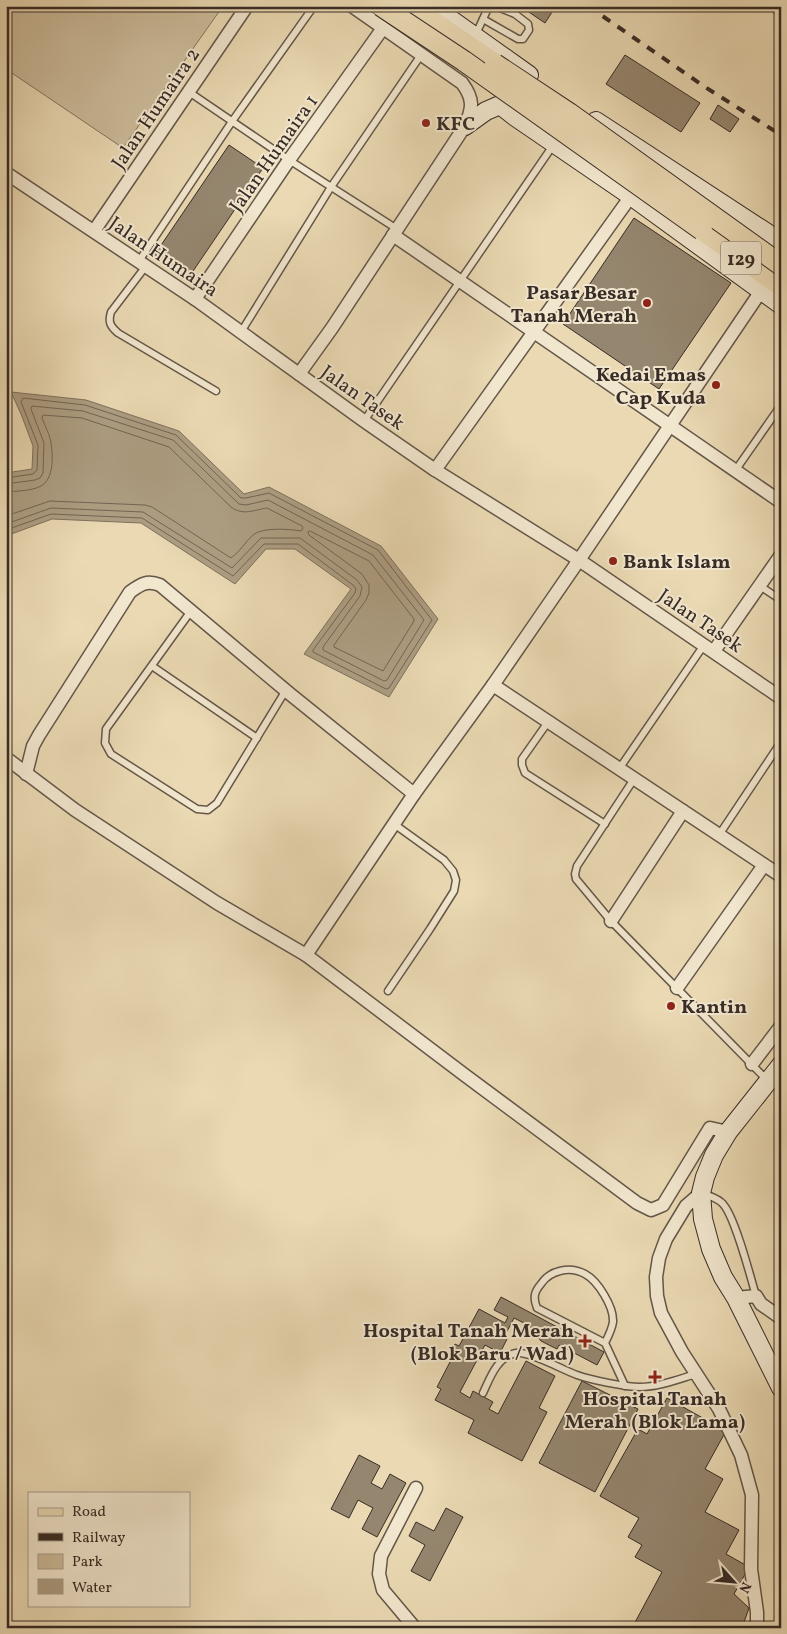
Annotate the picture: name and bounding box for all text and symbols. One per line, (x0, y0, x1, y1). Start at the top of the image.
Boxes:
street label: Jalan Humaira 2 (105, 43, 208, 176)
street label: Jalan Humaira 1 (223, 89, 326, 219)
place label: KFC (436, 111, 475, 139)
marker: KFC (420, 117, 432, 129)
street label: Jalan Humaira (102, 211, 223, 305)
road number: 129 (721, 242, 761, 274)
place label: Pasar Besar Tanah Merah (511, 280, 637, 331)
marker: Pasar Besar Tanah Merah (641, 297, 653, 309)
street label: Jalan Tasek (314, 359, 410, 438)
place label: Kedai Emas Cap Kuda (596, 362, 706, 413)
marker: Kedai Emas Cap Kuda (710, 379, 722, 391)
place label: Bank Islam (623, 549, 731, 577)
marker: Bank Islam (607, 555, 619, 567)
street label: Jalan Tasek (652, 583, 748, 660)
place label: Kantin (681, 994, 747, 1022)
marker: Kantin (665, 1000, 677, 1012)
place label: Hospital Tanah Merah (Blok Baru / Wad) (363, 1318, 574, 1369)
marker: Hospital Tanah Merah (Blok Baru / Wad) (578, 1334, 592, 1348)
marker: Hospital Tanah Merah (Blok Lama) (648, 1370, 662, 1384)
place label: Hospital Tanah Merah (Blok Lama) (565, 1386, 745, 1437)
legend (28, 1492, 190, 1606)
text: Road (72, 1502, 106, 1523)
text: Railway (72, 1528, 125, 1549)
text: Park (72, 1552, 103, 1573)
north arrow (710, 1556, 760, 1606)
text: Water (72, 1578, 112, 1599)
text: N (733, 1578, 755, 1596)

